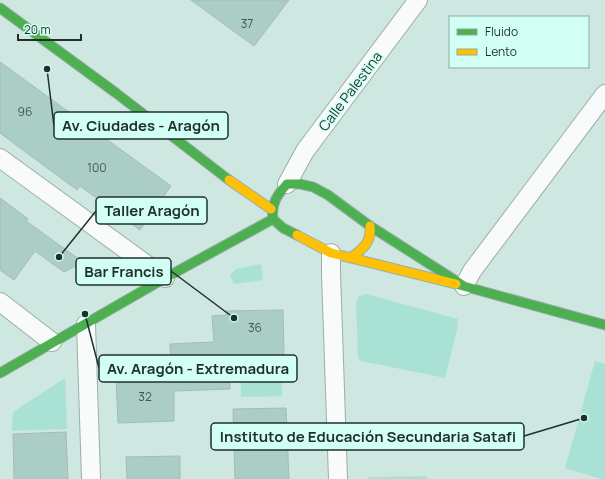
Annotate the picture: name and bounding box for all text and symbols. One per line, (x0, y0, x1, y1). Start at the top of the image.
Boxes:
house number: 37 (241, 15, 253, 32)
scale bar (18, 16, 81, 42)
legend (449, 16, 589, 68)
text: 20 m (24, 21, 51, 38)
text: Fluido (485, 23, 518, 40)
text: Lento (485, 43, 517, 60)
street label: Calle Palestina (314, 47, 386, 135)
house number: 96 (18, 103, 32, 120)
callout: Av. Ciudades - Aragón (54, 112, 228, 139)
text: Av. Ciudades - Aragón (62, 115, 220, 136)
house number: 100 (87, 159, 107, 176)
callout: Taller Aragón (96, 197, 207, 224)
text: Taller Aragón (104, 200, 200, 221)
callout: Bar Francis (76, 258, 171, 285)
text: Bar Francis (84, 261, 164, 282)
house number: 36 (248, 319, 262, 336)
callout: Av. Aragón - Extremadura (99, 355, 297, 382)
text: Av. Aragón - Extremadura (107, 358, 289, 379)
house number: 32 (138, 388, 152, 405)
callout: Instituto de Educación Secundaria Satafi (211, 423, 524, 450)
text: Instituto de Educación Secundaria Satafi (220, 426, 516, 447)

